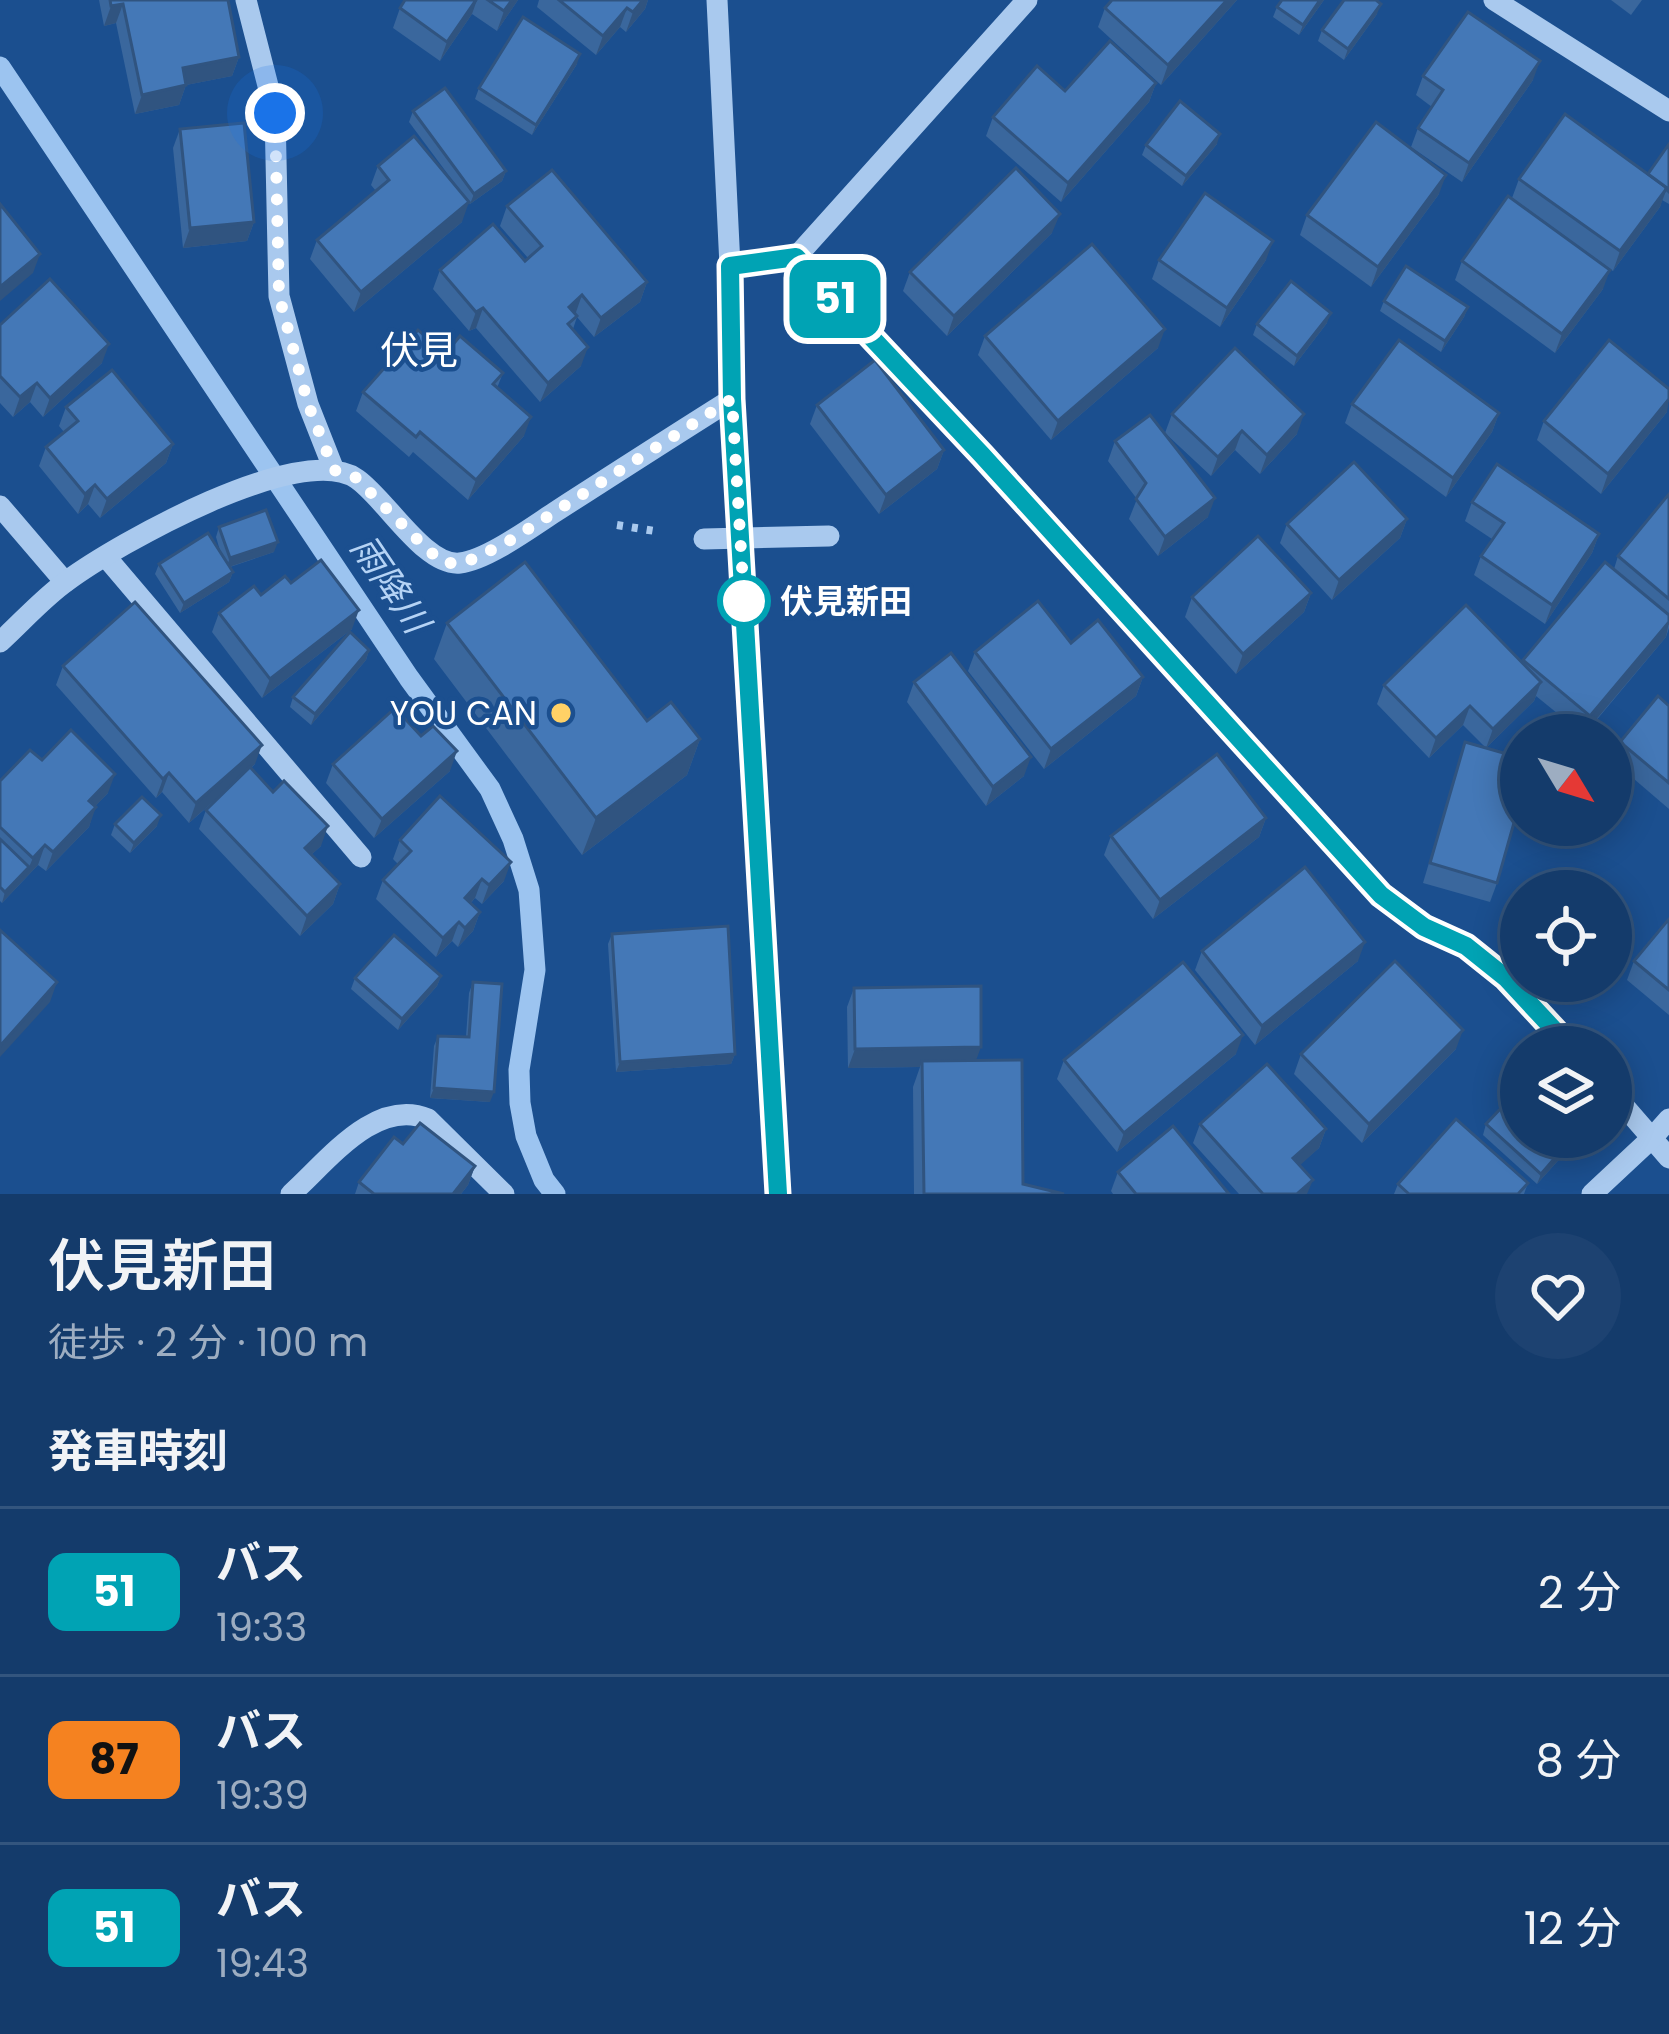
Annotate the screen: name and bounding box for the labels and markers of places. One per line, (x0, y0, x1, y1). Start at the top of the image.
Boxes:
marker: 伏見新田 (719, 576, 769, 626)
place label: 伏見新田 (780, 578, 912, 625)
place label: YOU CAN (390, 690, 537, 737)
marker: YOU CAN (548, 700, 574, 726)

